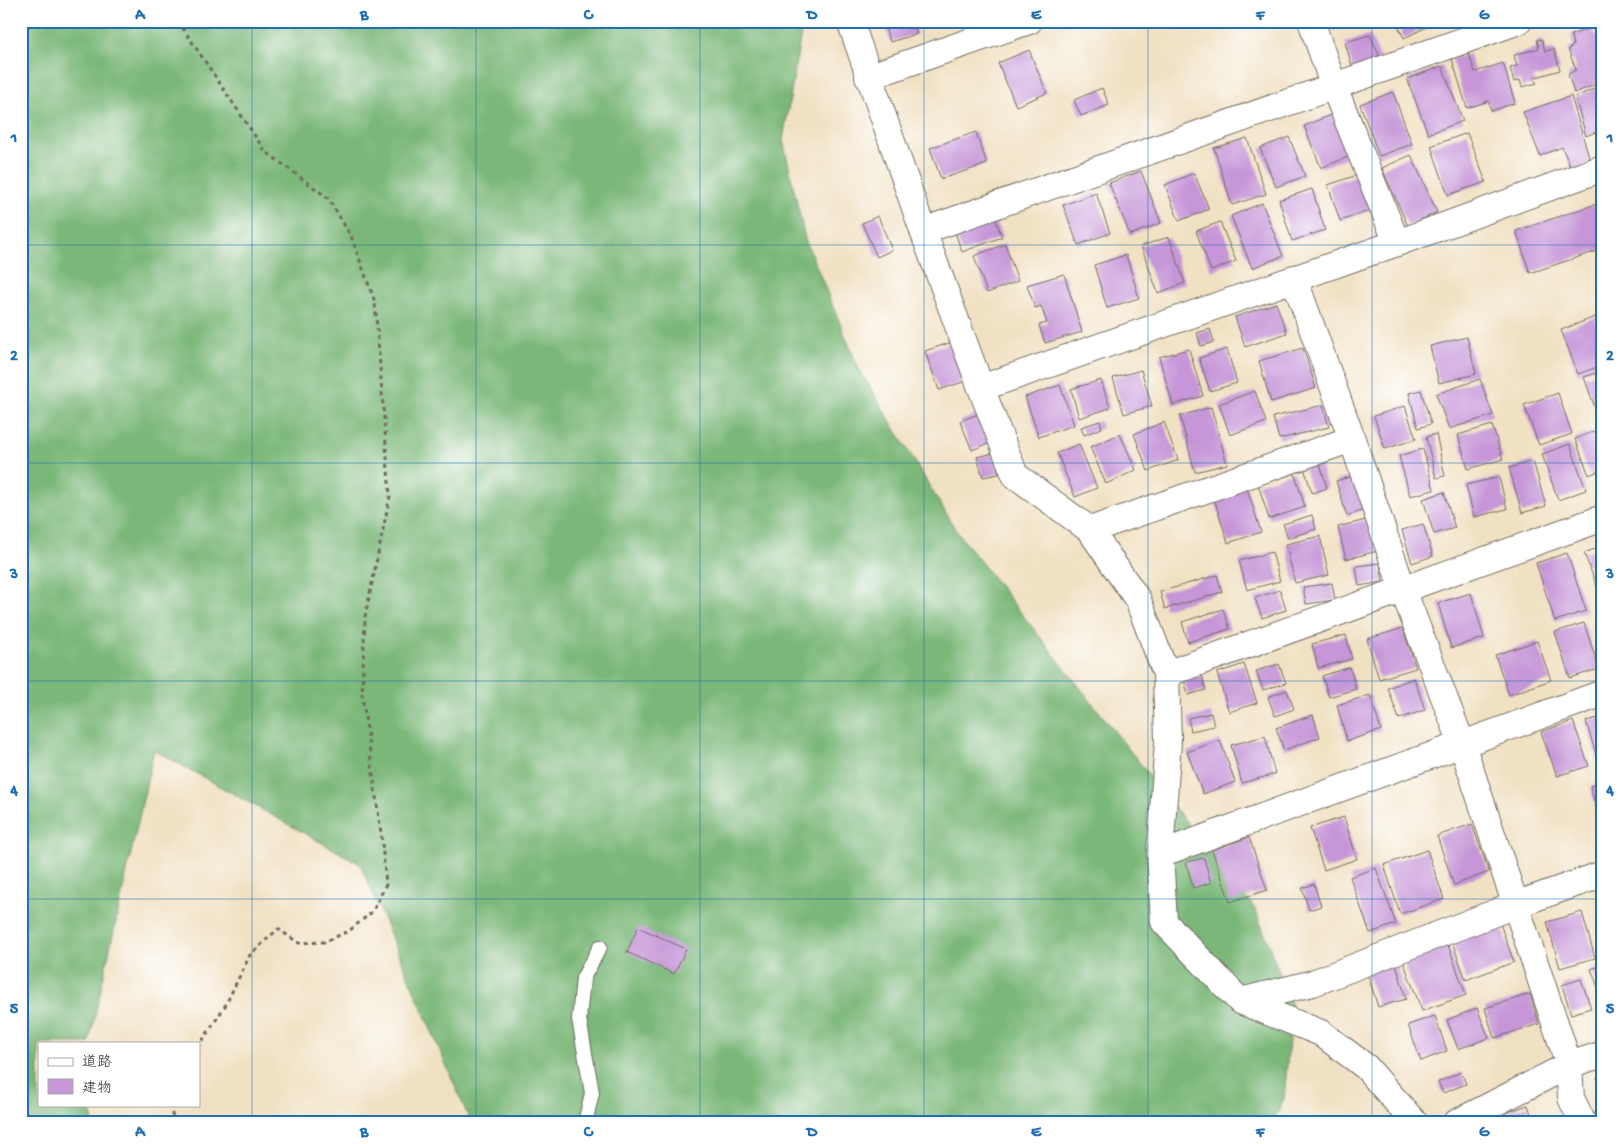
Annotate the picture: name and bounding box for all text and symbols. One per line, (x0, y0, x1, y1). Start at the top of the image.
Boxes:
text: A (134, 7, 146, 26)
text: B (359, 7, 369, 26)
text: C (583, 7, 594, 26)
text: D (805, 7, 818, 26)
text: E (1031, 7, 1042, 26)
text: F (1255, 7, 1266, 26)
text: G (1479, 7, 1490, 26)
text: 1 (10, 130, 17, 149)
text: 1 (1606, 130, 1613, 149)
text: 2 (10, 348, 18, 367)
text: 2 (1606, 348, 1614, 367)
text: 3 (9, 566, 18, 585)
text: 3 (1605, 566, 1614, 585)
text: 4 (9, 783, 18, 802)
text: 4 (1605, 783, 1614, 802)
text: 5 (10, 1001, 19, 1020)
text: 5 (1606, 1001, 1615, 1020)
legend (38, 1042, 200, 1106)
text: 道路 (82, 1054, 112, 1072)
text: 建物 (82, 1080, 112, 1098)
text: A (134, 1124, 146, 1143)
text: B (359, 1124, 369, 1143)
text: C (583, 1124, 594, 1143)
text: D (805, 1124, 818, 1143)
text: E (1031, 1124, 1042, 1143)
text: F (1255, 1124, 1266, 1143)
text: G (1479, 1124, 1490, 1143)

